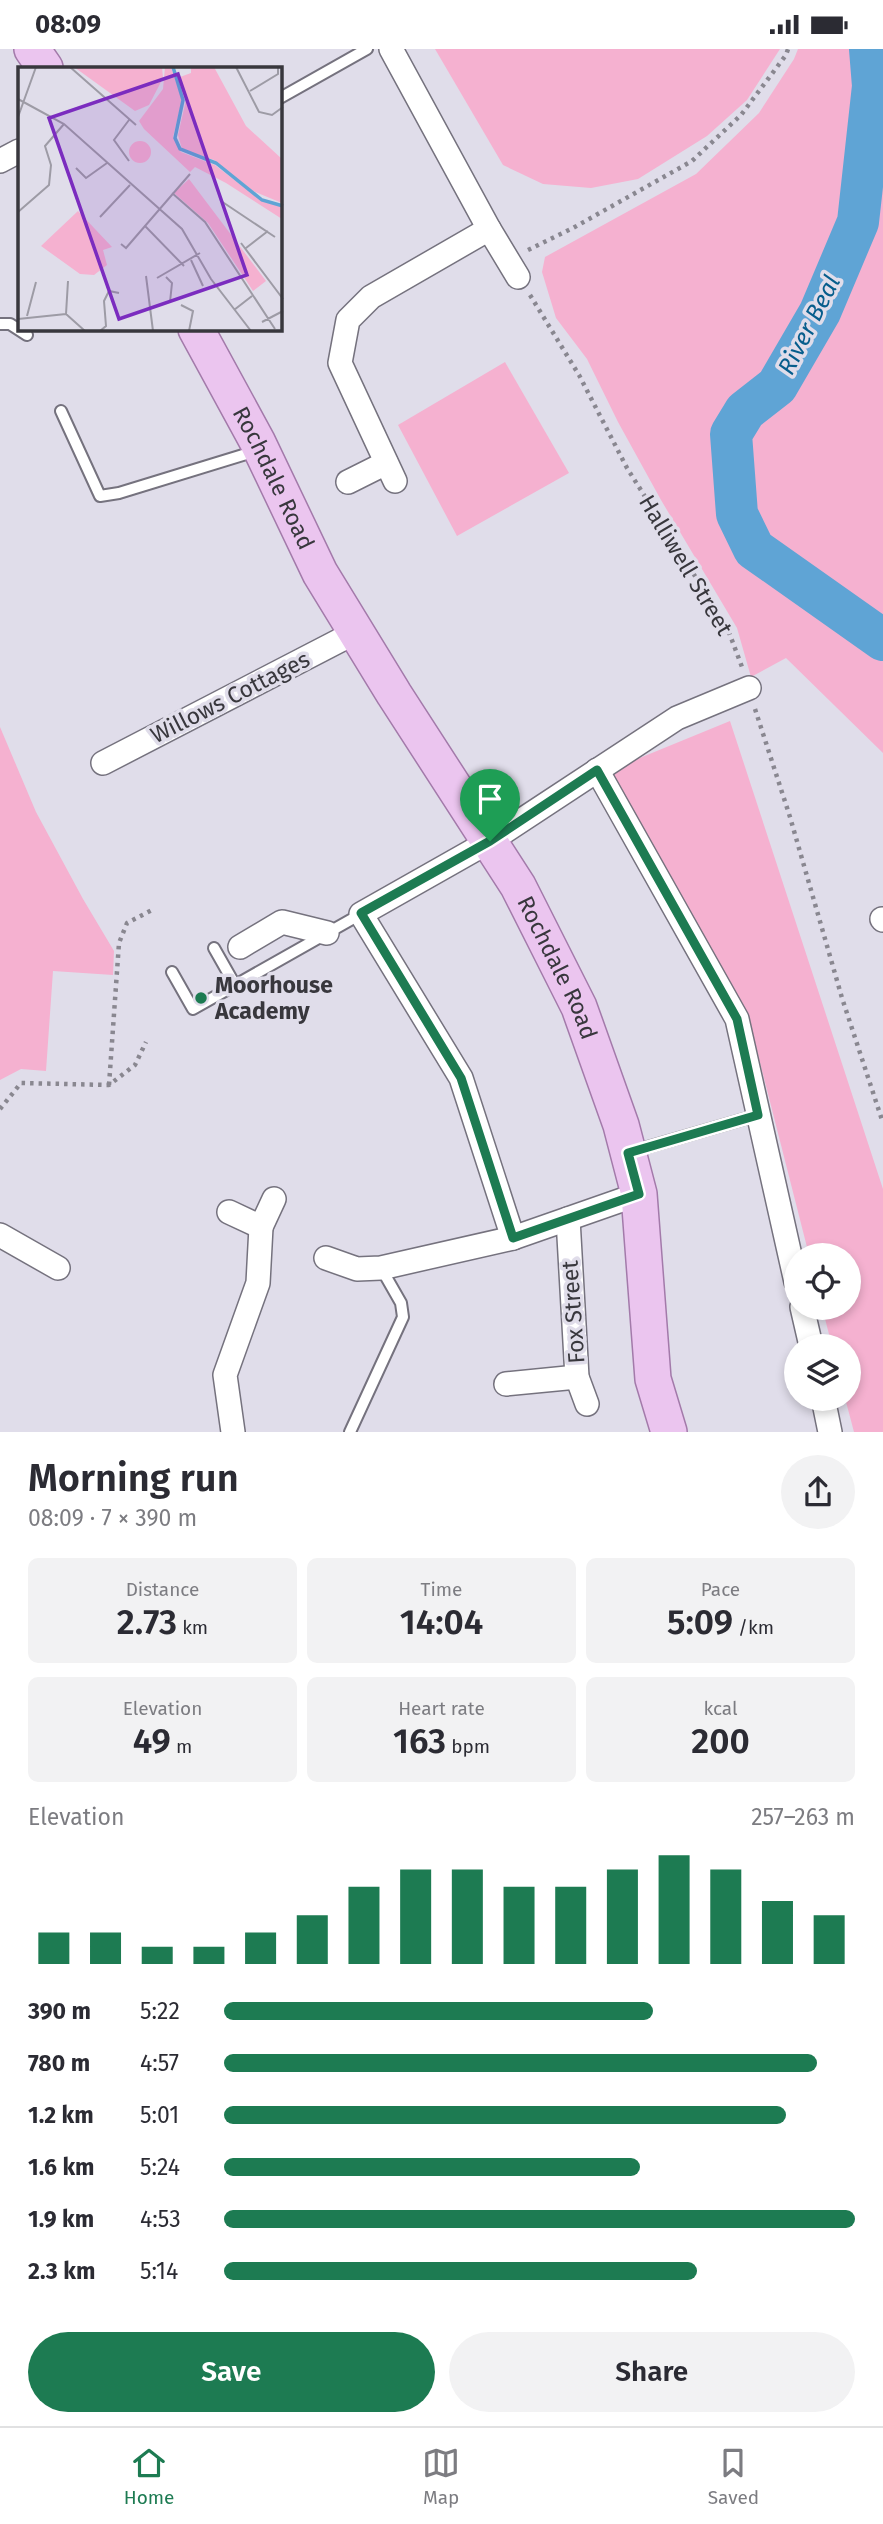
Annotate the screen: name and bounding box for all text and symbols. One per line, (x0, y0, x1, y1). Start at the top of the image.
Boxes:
text: 08:09 (35, 9, 101, 40)
inset map (18, 67, 282, 331)
water label: River Beal (772, 271, 846, 379)
street label: Rochdale Road (227, 401, 321, 554)
street label: Halliwell Street (633, 490, 739, 641)
street label: Willows Cottages (146, 645, 314, 749)
pin (460, 769, 520, 841)
icon: arrive (471, 780, 509, 818)
street label: Rochdale Road (511, 891, 603, 1043)
place label: Moorhouse Academy (214, 971, 333, 1025)
marker: Moorhouse Academy (193, 990, 209, 1006)
map controls (784, 1243, 861, 1411)
button: locate (784, 1243, 861, 1320)
street label: Fox Street (555, 1259, 591, 1365)
button: layers (784, 1334, 861, 1411)
text: Morning run (28, 1455, 239, 1501)
button: share (781, 1455, 855, 1529)
text: 08:09 · 7 × 390 m (28, 1504, 197, 1532)
text: Distance (126, 1578, 199, 1601)
text: Time (421, 1578, 462, 1601)
text: Pace (701, 1578, 740, 1601)
text: 2.73 (117, 1601, 177, 1643)
text: 14:04 (400, 1601, 483, 1643)
text: 5:09 (667, 1601, 733, 1643)
text: km (177, 1616, 208, 1639)
text: /km (733, 1616, 774, 1639)
text: Elevation (123, 1697, 202, 1720)
text: Heart rate (398, 1697, 485, 1720)
text: kcal (703, 1697, 738, 1720)
text: 49 (133, 1720, 171, 1762)
text: 163 (393, 1720, 446, 1762)
text: 200 (691, 1720, 750, 1762)
text: m (171, 1735, 192, 1758)
text: bpm (446, 1735, 490, 1758)
text: Elevation (28, 1803, 124, 1831)
text: 257–263 m (751, 1803, 855, 1831)
text: 390 m (28, 1997, 91, 2025)
text: 5:22 (140, 1997, 180, 2025)
text: 780 m (28, 2049, 90, 2077)
text: 4:57 (140, 2049, 179, 2077)
text: 1.2 km (28, 2101, 94, 2129)
text: 5:01 (140, 2101, 179, 2129)
text: 1.6 km (28, 2153, 95, 2181)
text: 5:24 (140, 2153, 180, 2181)
text: 1.9 km (28, 2205, 94, 2233)
text: 4:53 (140, 2205, 181, 2233)
text: 2.3 km (28, 2257, 95, 2285)
text: 5:14 (140, 2257, 178, 2285)
button: Save (28, 2332, 435, 2412)
button: Share (449, 2332, 855, 2412)
tab: Home (124, 2444, 174, 2509)
tab: Map (422, 2444, 460, 2509)
tab: Saved (708, 2444, 759, 2509)

